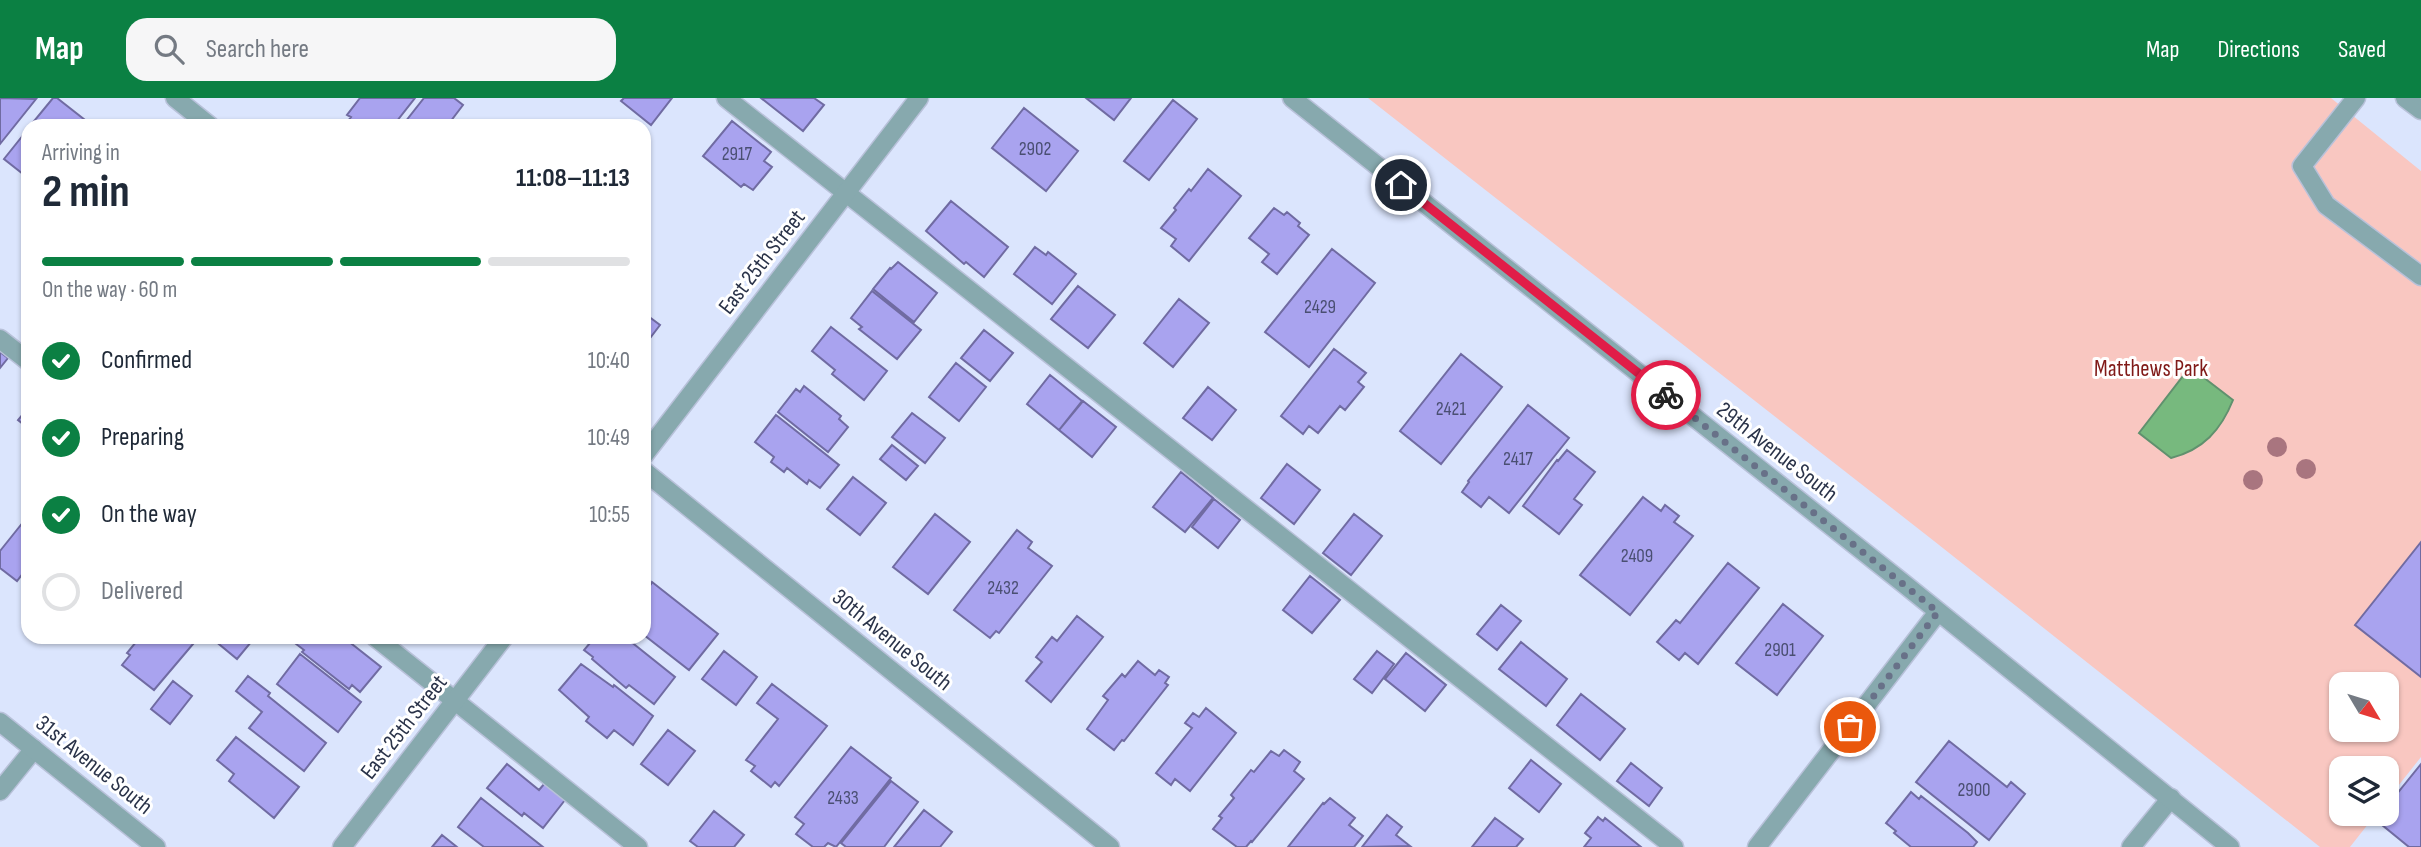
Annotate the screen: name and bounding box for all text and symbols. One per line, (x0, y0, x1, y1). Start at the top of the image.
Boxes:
search box (126, 18, 616, 81)
text: Map (35, 29, 84, 69)
icon: search (150, 30, 188, 68)
text: Search here (206, 34, 309, 65)
text: Map (2146, 35, 2179, 64)
text: Directions (2217, 35, 2300, 64)
text: Saved (2338, 35, 2386, 64)
house number: 2902 (1019, 138, 1051, 161)
text: Arriving in (42, 139, 120, 167)
house number: 2917 (722, 143, 753, 166)
pin (1371, 155, 1431, 215)
text: 11:08–11:13 (516, 163, 630, 194)
text: 2 min (42, 165, 130, 220)
icon: home (1382, 166, 1420, 204)
street label: East 25th Street (713, 204, 811, 320)
text: On the way · 60 m (42, 276, 177, 304)
house number: 2429 (1304, 296, 1336, 319)
icon: check (42, 342, 80, 380)
text: Confirmed (101, 345, 192, 376)
text: 10:40 (588, 347, 630, 375)
park label: Matthews Park (2094, 355, 2208, 383)
courier (1631, 360, 1701, 430)
icon: bike (1647, 376, 1685, 414)
street label: 29th Avenue South (1711, 396, 1843, 508)
house number: 2421 (1436, 398, 1466, 421)
icon: check (42, 419, 80, 457)
text: Preparing (101, 422, 184, 453)
text: 10:49 (588, 424, 630, 452)
house number: 2417 (1503, 448, 1533, 471)
icon: check (42, 496, 80, 534)
text: On the way (101, 499, 197, 530)
text: 10:55 (589, 501, 630, 529)
house number: 2409 (1621, 545, 1653, 568)
text: Delivered (101, 576, 183, 607)
house number: 2432 (987, 577, 1019, 600)
street label: 30th Avenue South (826, 583, 958, 697)
house number: 2901 (1764, 639, 1796, 662)
street label: East 25th Street (355, 669, 453, 785)
north arrow (2329, 672, 2399, 742)
map controls (2329, 672, 2399, 826)
pin (1820, 697, 1880, 757)
icon: bag (1831, 708, 1869, 746)
street label: 31st Avenue South (30, 709, 158, 821)
button: layers (2329, 756, 2399, 826)
house number: 2900 (1957, 779, 1991, 802)
house number: 2433 (827, 787, 859, 810)

